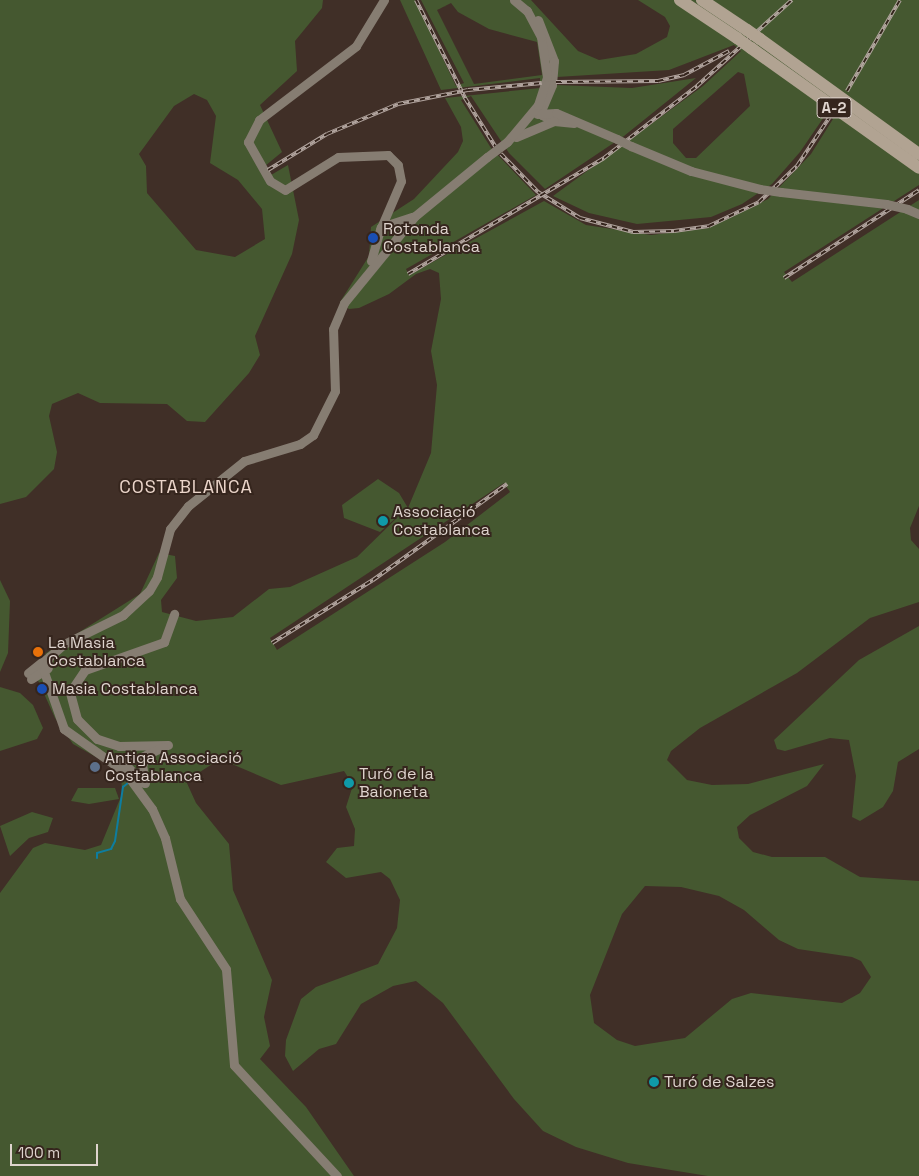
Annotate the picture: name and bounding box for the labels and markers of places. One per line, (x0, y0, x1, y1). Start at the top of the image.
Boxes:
place label: Rotonda Costablanca (383, 219, 480, 257)
marker: Rotonda Costablanca (367, 232, 379, 244)
place label: Associació Costablanca (393, 502, 490, 540)
marker: Associació Costablanca (377, 515, 389, 527)
place label: La Masia Costablanca (48, 633, 145, 671)
marker: La Masia Costablanca (32, 646, 44, 658)
place label: Masia Costablanca (52, 679, 198, 699)
marker: Masia Costablanca (36, 683, 48, 695)
place label: Antiga Associació Costablanca (105, 748, 242, 786)
marker: Antiga Associació Costablanca (89, 761, 101, 773)
place label: Turó de la Baioneta (359, 764, 434, 802)
marker: Turó de la Baioneta (343, 777, 355, 789)
place label: Turó de Salzes (664, 1072, 774, 1092)
marker: Turó de Salzes (648, 1076, 660, 1088)

